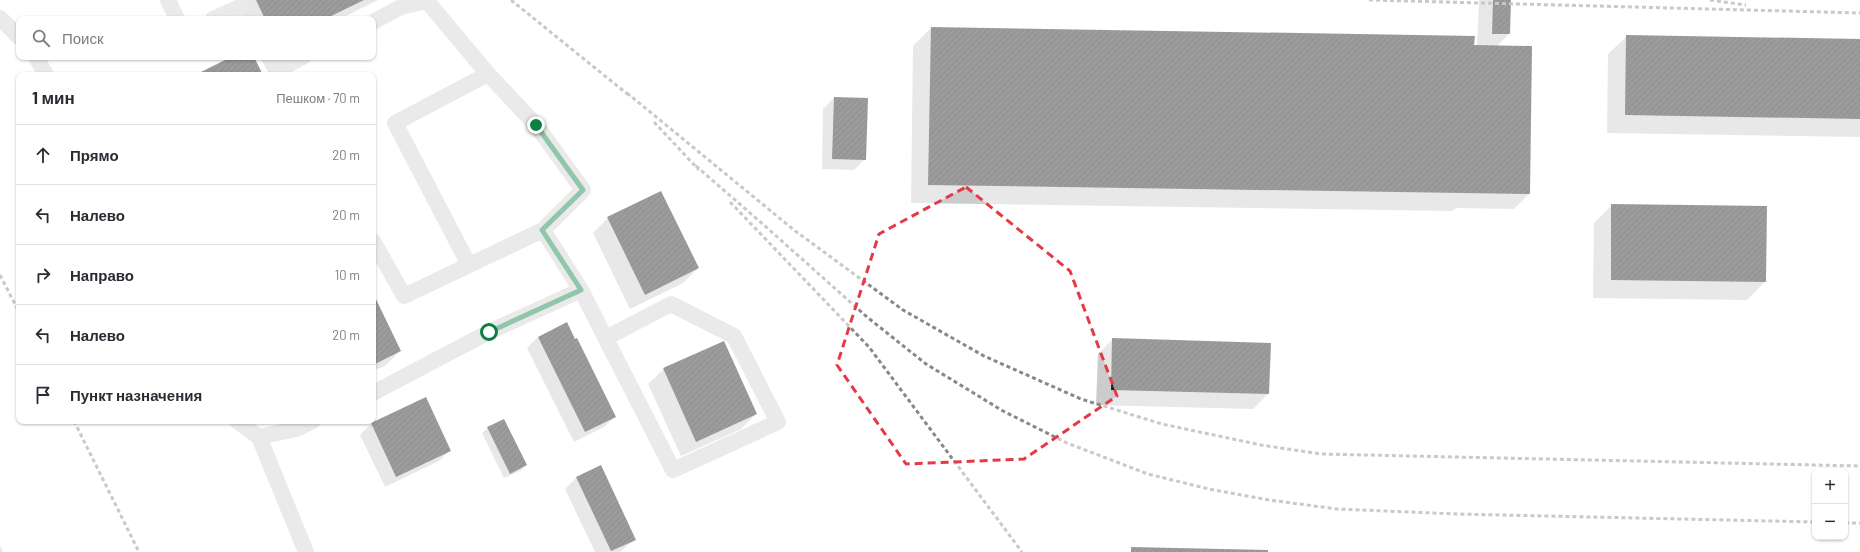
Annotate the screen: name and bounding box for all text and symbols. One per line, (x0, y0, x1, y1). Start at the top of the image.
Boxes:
search box (16, 16, 376, 60)
icon: search (30, 27, 52, 49)
text: Поиск (62, 29, 104, 47)
text: 1 мин (32, 87, 75, 107)
text: Пешком · 70 m (276, 90, 360, 106)
route end (527, 116, 545, 134)
icon: ahead (32, 144, 54, 166)
text: Прямо (70, 146, 119, 164)
text: 20 m (332, 147, 360, 163)
icon: left (32, 204, 54, 226)
text: Налево (70, 206, 125, 224)
text: 20 m (332, 207, 360, 223)
icon: right (32, 264, 54, 286)
text: Направо (70, 266, 134, 284)
text: 10 m (335, 267, 360, 283)
route start (480, 323, 498, 341)
icon: left (32, 324, 54, 346)
text: Налево (70, 326, 125, 344)
text: 20 m (332, 327, 360, 343)
icon: arrive (32, 384, 54, 406)
text: Пункт назначения (70, 386, 202, 404)
map controls (1812, 468, 1848, 540)
button: + (1812, 468, 1848, 504)
button: − (1812, 504, 1848, 540)

